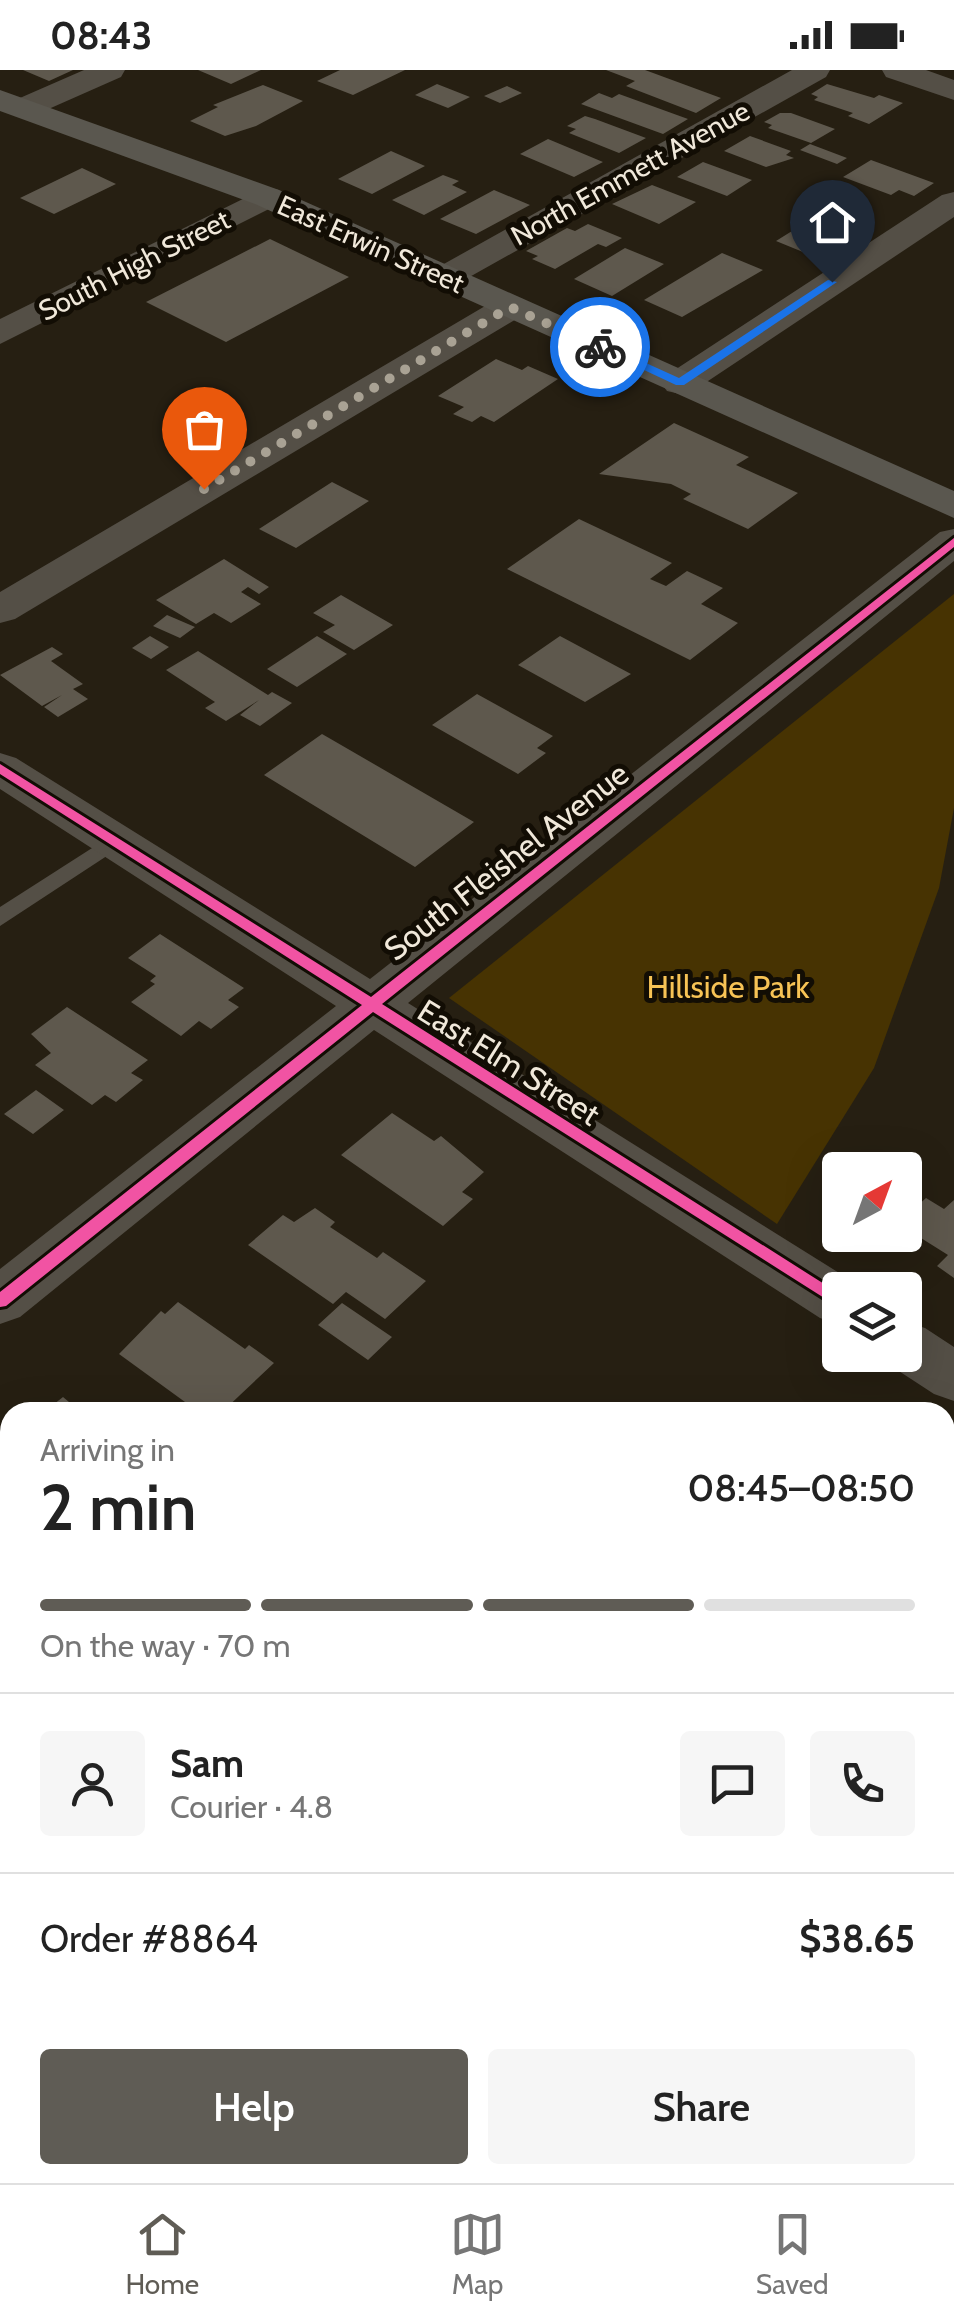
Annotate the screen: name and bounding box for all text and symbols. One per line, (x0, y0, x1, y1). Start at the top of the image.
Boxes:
text: 08:43 (50, 12, 152, 59)
street label: North Emmett Avenue (505, 93, 755, 253)
pin (790, 180, 875, 283)
street label: East Erwin Street (272, 188, 470, 300)
icon: home (805, 195, 860, 250)
street label: South High Street (33, 202, 235, 328)
courier (550, 297, 650, 397)
icon: bike (573, 320, 628, 375)
pin (162, 387, 247, 490)
icon: bag (177, 402, 232, 457)
street label: South Fleishel Avenue (376, 754, 636, 968)
park label: Hillside Park (646, 967, 810, 1006)
street label: East Elm Street (411, 991, 607, 1134)
north arrow (822, 1152, 922, 1252)
map controls (822, 1152, 922, 1372)
button: layers (822, 1272, 922, 1372)
text: Arriving in (40, 1430, 175, 1469)
text: 08:45–08:50 (688, 1464, 915, 1511)
text: 2 min (40, 1467, 197, 1546)
text: On the way · 70 m (40, 1626, 291, 1665)
button: person (40, 1731, 145, 1836)
button: chat (680, 1731, 785, 1836)
button: phone (810, 1731, 915, 1836)
text: Sam (170, 1740, 244, 1787)
text: Courier · 4.8 (170, 1787, 333, 1826)
text: Order #8864 (40, 1915, 258, 1962)
text: $38.65 (799, 1915, 915, 1962)
button: Help (40, 2049, 468, 2164)
button: Share (488, 2049, 915, 2164)
tab: Home (125, 2207, 199, 2301)
tab: Map (450, 2207, 505, 2301)
tab: Saved (756, 2207, 829, 2301)

